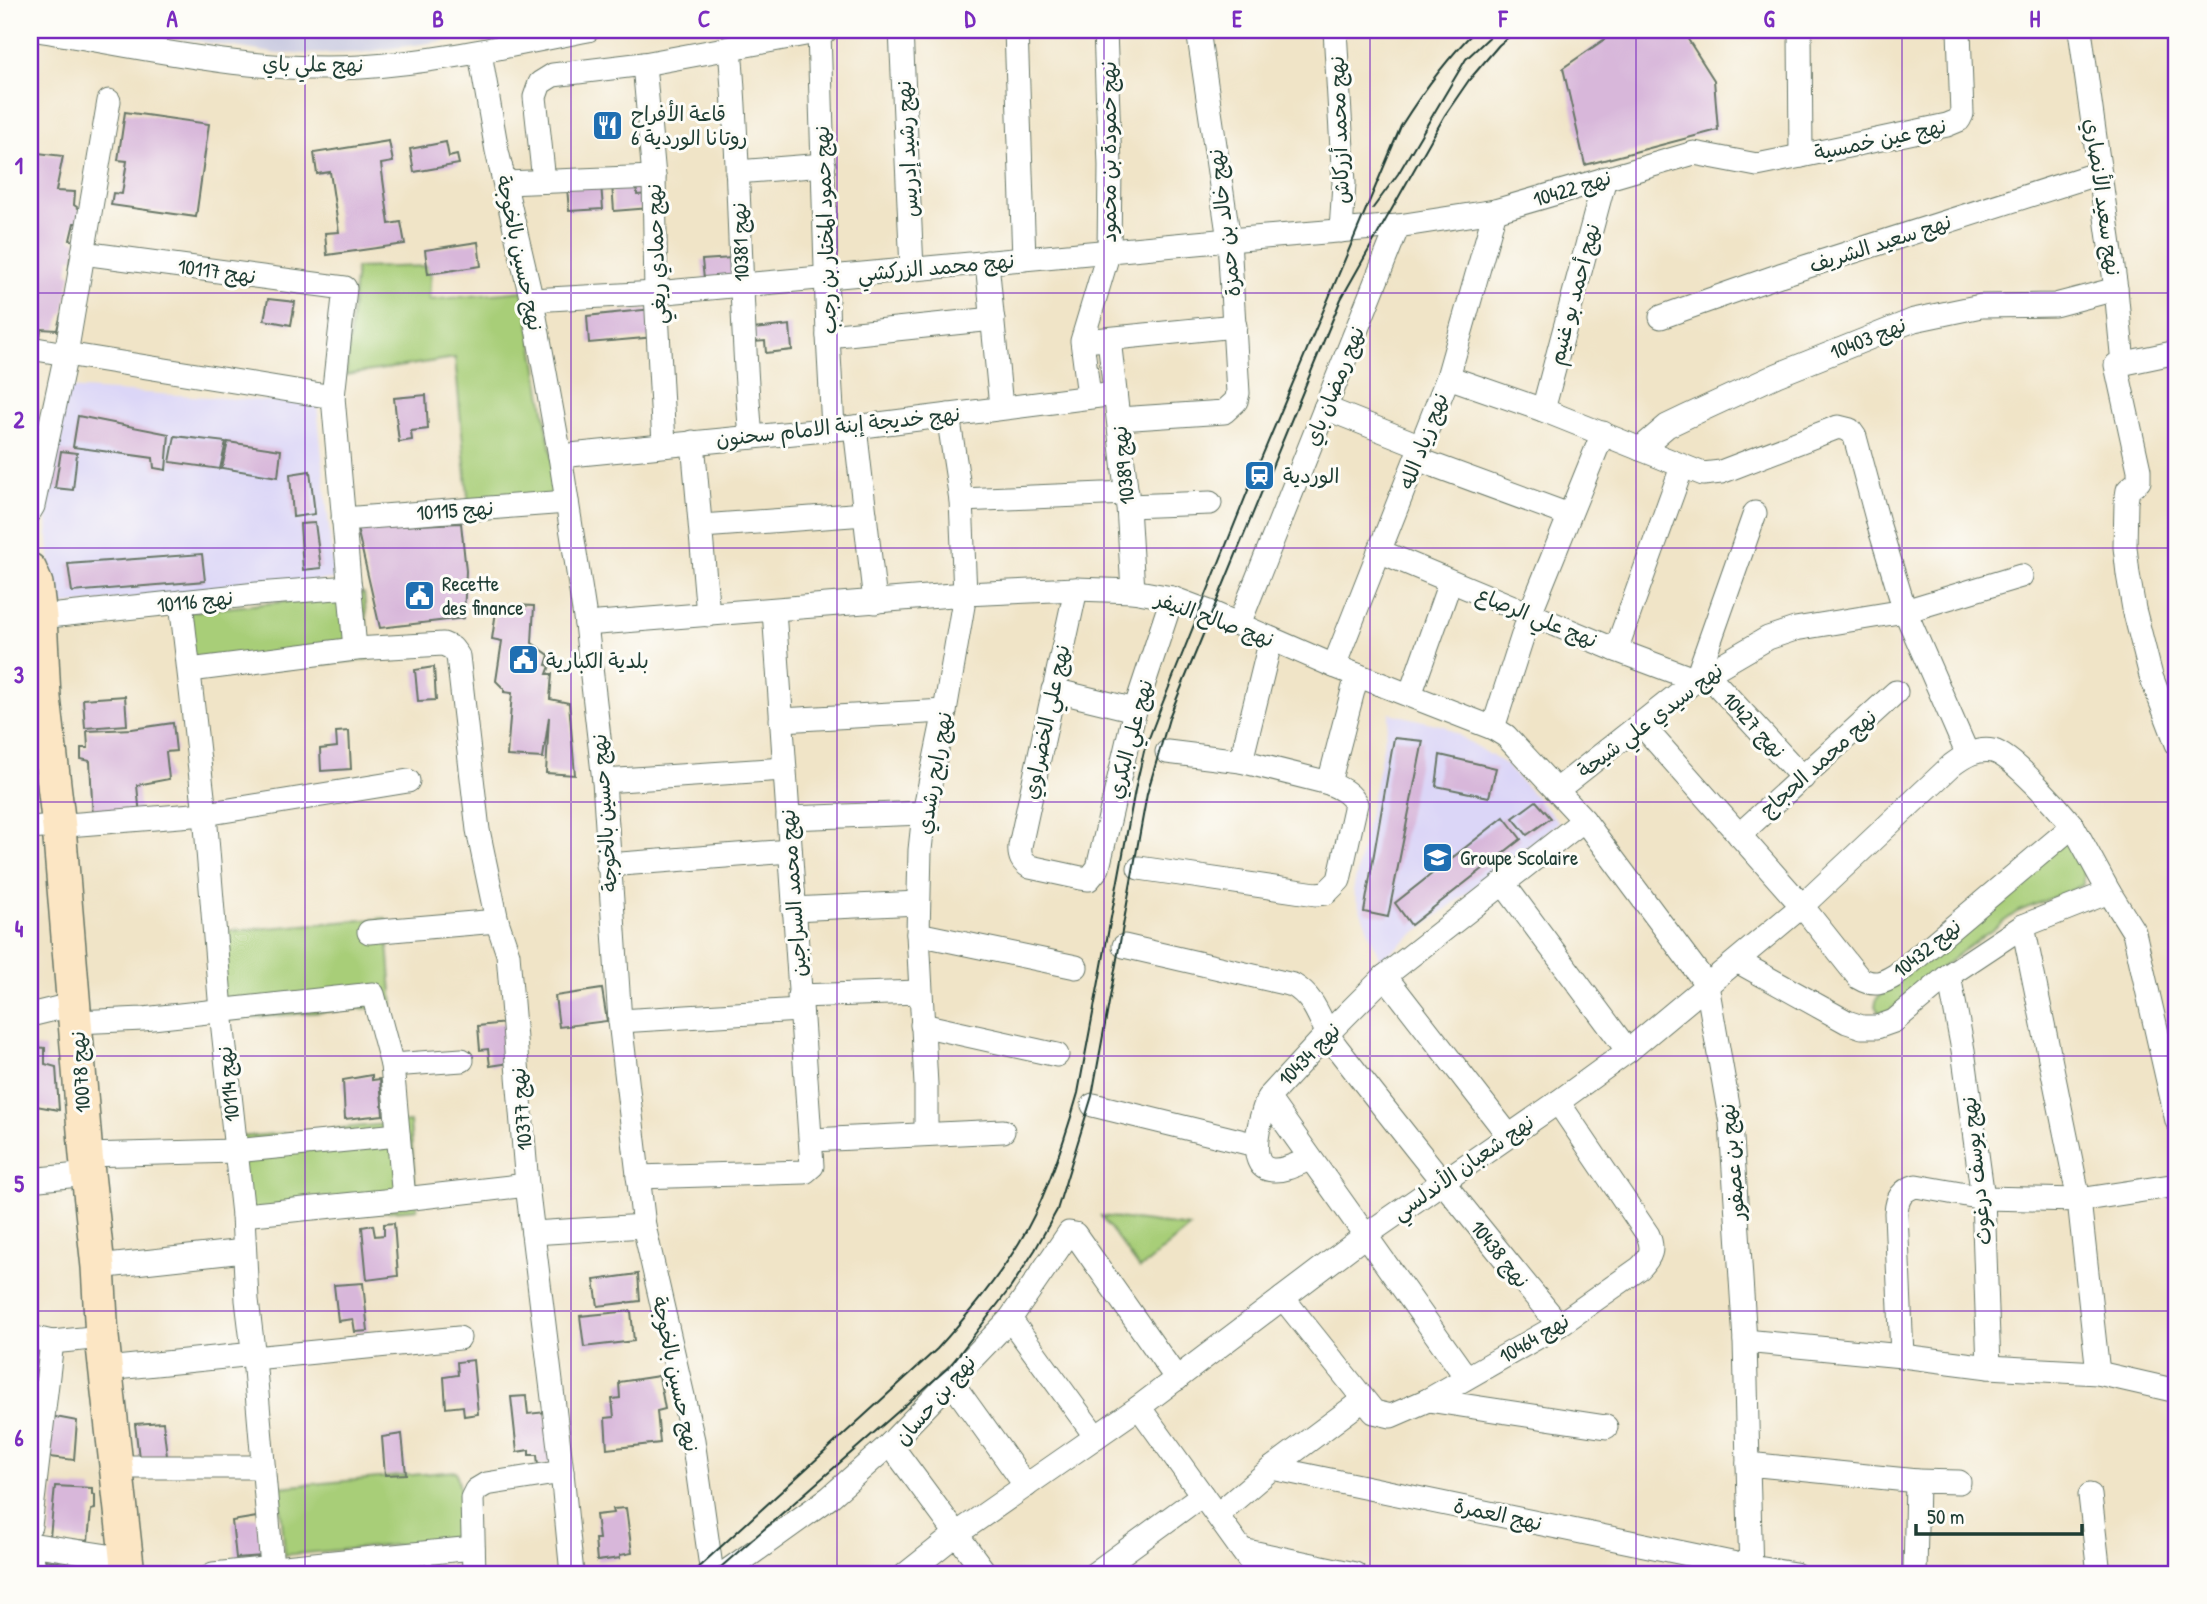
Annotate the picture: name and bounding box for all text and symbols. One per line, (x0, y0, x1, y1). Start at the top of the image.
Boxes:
text: A (166, 3, 178, 34)
text: B (432, 3, 444, 34)
text: C (698, 3, 710, 34)
text: D (965, 3, 977, 34)
text: E (1232, 3, 1243, 34)
text: F (1498, 3, 1509, 34)
text: G (1763, 3, 1775, 34)
text: H (2030, 3, 2041, 34)
street label: نهج علي باي (262, 49, 364, 84)
street label: نهج محمد أزركاش (1322, 55, 1356, 205)
street label: نهج حمودة بن محمود (1094, 61, 1123, 243)
street label: نهج رشيد إدريس (889, 80, 925, 218)
place label: قاعة الأفراح روتانا الوردية 6 (631, 99, 748, 152)
restaurant icon: قاعة الأفراح روتانا الوردية 6 (591, 108, 625, 142)
street label: نهج عين خمسية (1811, 111, 1949, 167)
street label: نهج سعيد الأنصاري (2077, 116, 2128, 278)
street label: نهج حمود المختار بن رجب (807, 125, 843, 335)
street label: نهج خالد بن حمزة (1201, 147, 1247, 299)
text: 1 (15, 150, 23, 181)
street label: نهج 10422 (1529, 162, 1615, 214)
street label: نهج حسين بالخوجة (489, 173, 551, 333)
street label: نهج حمادي ريغي (639, 183, 678, 325)
street label: نهج 10381 (724, 202, 756, 282)
street label: نهج سعيد الشريف (1805, 206, 1955, 280)
street label: نهج أحمد بو غنيم (1541, 220, 1609, 368)
street label: نهج محمد الزركشي (856, 246, 1016, 293)
street label: نهج 10117 (176, 251, 258, 291)
street label: نهج 10403 (1826, 310, 1910, 366)
street label: نهج رمضان باي (1297, 322, 1372, 451)
street label: نهج زياد الله (1391, 389, 1455, 493)
street label: نهج خديجة إبنة الامام سحنون (714, 399, 962, 455)
text: 2 (14, 404, 25, 435)
street label: نهج 10389 (1104, 424, 1142, 506)
station icon: الوردية (1243, 458, 1277, 492)
place label: الوردية (1283, 461, 1340, 490)
street label: نهج 10115 (415, 493, 495, 527)
place label: Recette des finance (442, 569, 524, 622)
public building icon: Recette des finance (402, 578, 436, 612)
street label: نهج علي الرصاع (1470, 580, 1602, 659)
street label: نهج 10116 (155, 583, 235, 619)
street label: نهج صالح النيفر (1150, 584, 1278, 654)
street label: نهج علي الخضراوي (1015, 642, 1081, 803)
public building icon: بلدية الكبارية (506, 643, 540, 677)
place label: بلدية الكبارية (546, 646, 649, 675)
street label: نهج سيدي علي شيحة (1571, 656, 1732, 788)
text: 3 (14, 659, 24, 690)
street label: نهج علي البكري (1100, 676, 1165, 803)
street label: نهج 10427 (1716, 685, 1792, 765)
street label: نهج محمد الحجاج (1753, 703, 1883, 823)
street label: نهج رابح رشدي (909, 709, 960, 837)
street label: نهج حسين بالخوجة (584, 733, 624, 893)
street label: نهج محمد السراجين (773, 808, 813, 978)
school or university icon: Groupe Scolaire (1420, 840, 1454, 874)
place label: Groupe Scolaire (1460, 843, 1578, 872)
street label: نهج 10432 (1887, 911, 1967, 985)
text: 4 (15, 913, 24, 944)
street label: نهج 10434 (1271, 1016, 1347, 1092)
street label: نهج 10078 (63, 1030, 97, 1114)
street label: نهج 10114 (210, 1045, 246, 1123)
street label: نهج 10377 (503, 1066, 539, 1152)
street label: نهج يوسف درغوث (1954, 1095, 1998, 1247)
street label: نهج بن عصفور (1712, 1102, 1752, 1224)
street label: نهج شعبان الأندلسي (1386, 1107, 1543, 1231)
text: 5 (14, 1168, 24, 1199)
street label: نهج 10438 (1464, 1214, 1536, 1294)
street label: نهج حسين بالخوجة (645, 1294, 707, 1454)
street label: نهج 10464 (1493, 1306, 1575, 1370)
street label: نهج بن حسان (888, 1349, 982, 1451)
text: 6 (14, 1422, 24, 1453)
street label: نهج العمرة (1451, 1491, 1545, 1537)
scale bar (1916, 1492, 2083, 1536)
text: 50 m (1927, 1502, 1964, 1531)

